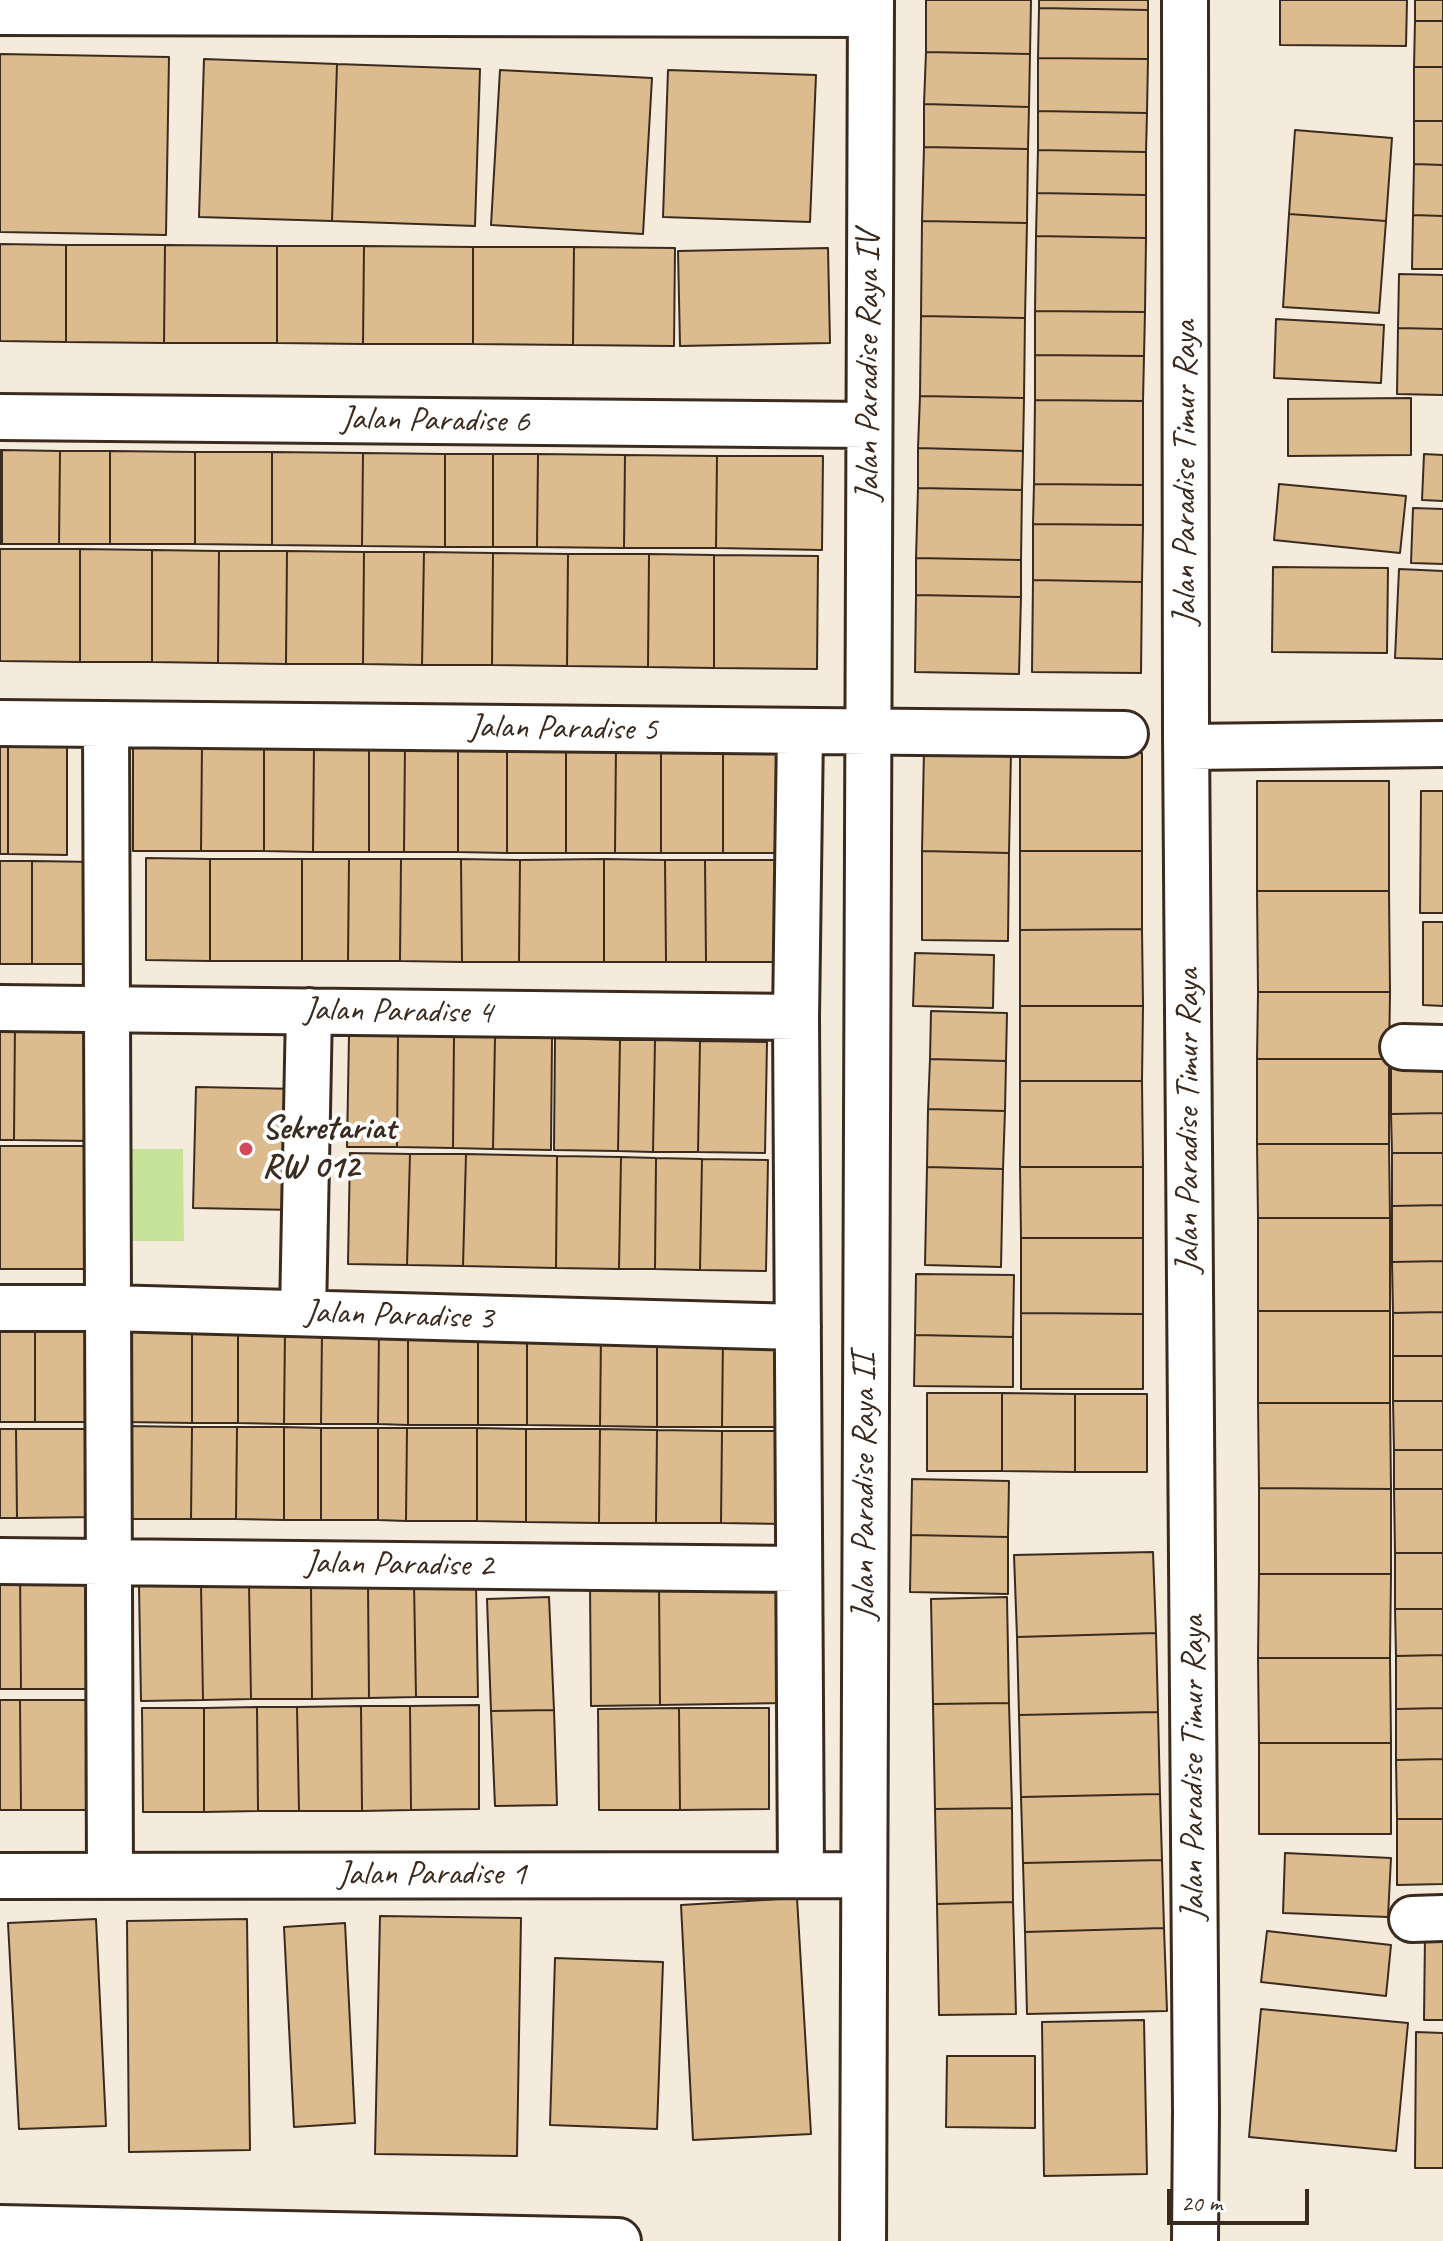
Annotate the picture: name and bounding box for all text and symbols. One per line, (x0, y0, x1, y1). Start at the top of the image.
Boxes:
street label: Jalan Paradise Raya IV (849, 231, 889, 501)
street label: Jalan Paradise Timur Raya (1166, 321, 1206, 625)
street label: Jalan Paradise 6 (340, 399, 530, 443)
street label: Jalan Paradise 5 (468, 707, 658, 751)
street label: Jalan Paradise Timur Raya (1169, 969, 1209, 1273)
street label: Jalan Paradise 4 (303, 990, 493, 1034)
place label: Sekretariat RW 012 (262, 1109, 396, 1188)
marker: Sekretariat RW 012 (237, 1140, 255, 1158)
street label: Jalan Paradise 3 (304, 1292, 494, 1340)
street label: Jalan Paradise Raya II (845, 1353, 885, 1621)
street label: Jalan Paradise 2 (304, 1543, 494, 1587)
street label: Jalan Paradise Timur Raya (1174, 1616, 1214, 1920)
street label: Jalan Paradise 1 (338, 1855, 526, 1895)
scale bar (1171, 2173, 1313, 2223)
text: 20 m (1181, 2188, 1222, 2218)

